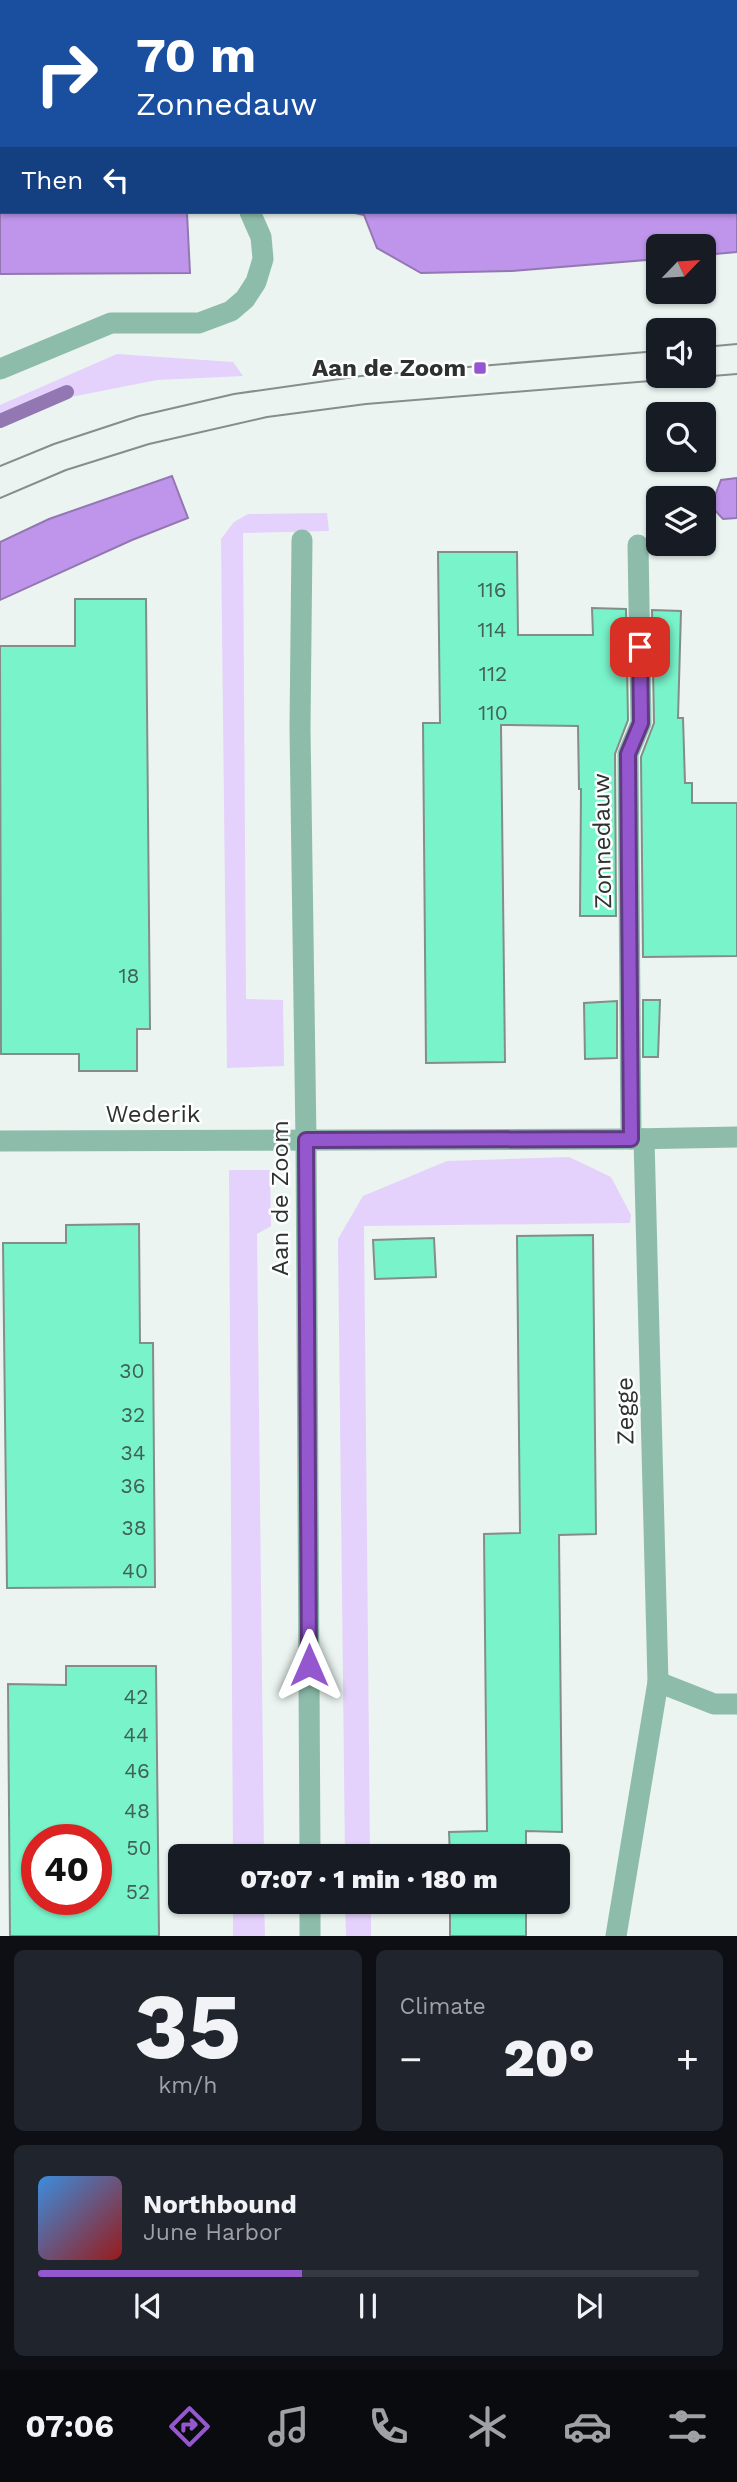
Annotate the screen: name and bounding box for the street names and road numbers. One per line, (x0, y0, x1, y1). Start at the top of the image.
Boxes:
street label: Zonnedauw (587, 773, 617, 909)
street label: Wederik (106, 1100, 201, 1128)
street label: Aan de Zoom (266, 1120, 294, 1276)
street label: Zegge (610, 1377, 640, 1445)

